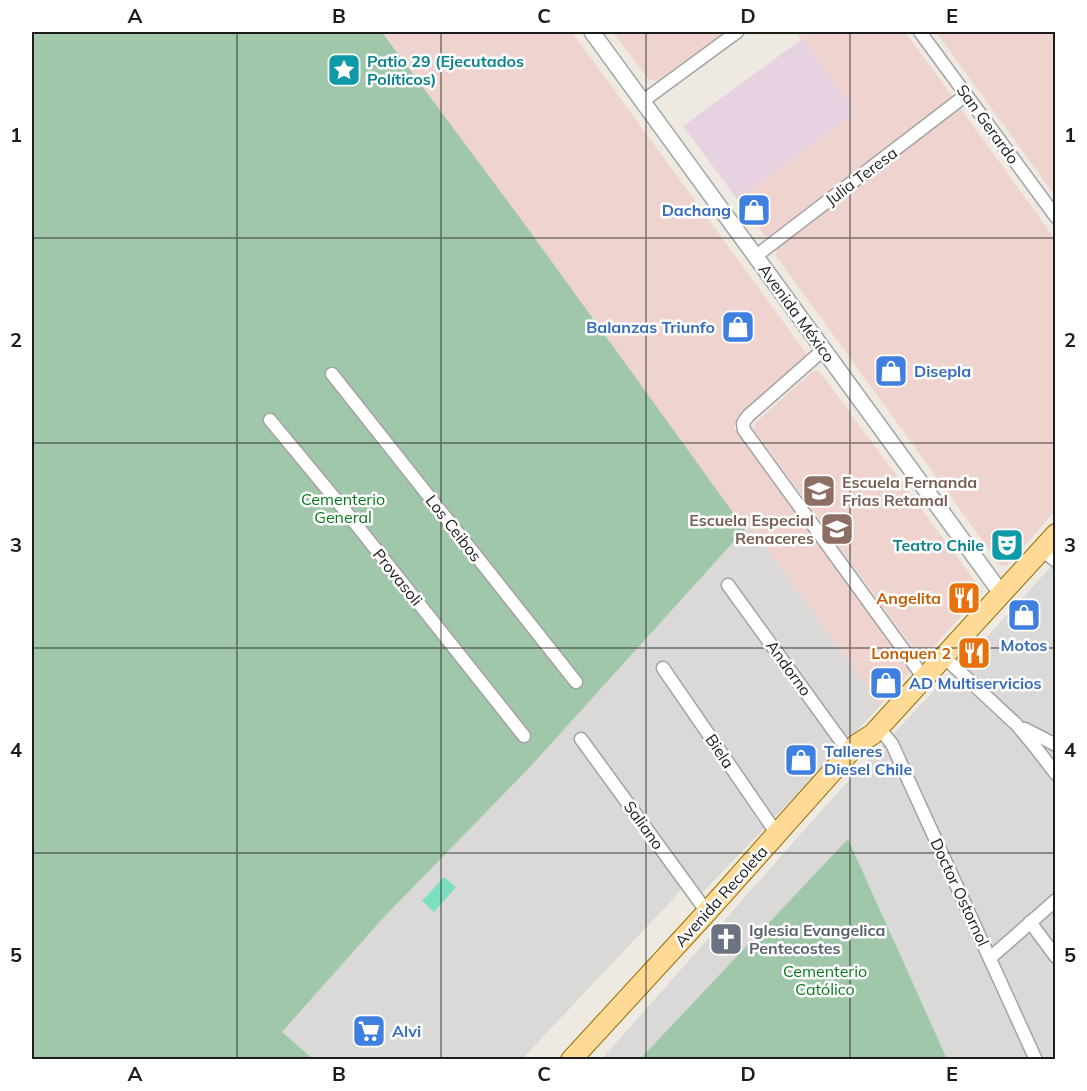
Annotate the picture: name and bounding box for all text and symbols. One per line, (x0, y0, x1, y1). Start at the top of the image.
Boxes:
text: A (128, 3, 143, 28)
text: B (332, 3, 346, 28)
text: C (537, 3, 551, 28)
text: D (740, 3, 756, 28)
text: E (946, 3, 958, 28)
place label: Patio 29 (Ejecutados Políticos) (367, 51, 524, 89)
place icon: Patio 29 (Ejecutados Políticos) (326, 52, 362, 88)
street label: San Gerardo (952, 80, 1024, 168)
text: 1 (10, 122, 22, 147)
text: 1 (1064, 122, 1076, 147)
street label: Julia Teresa (821, 142, 901, 210)
shop icon: Dachang (736, 192, 772, 228)
place label: Dachang (662, 200, 731, 220)
street label: Avenida México (755, 260, 839, 366)
shop icon: Balanzas Triunfo (720, 309, 756, 345)
place label: Balanzas Triunfo (586, 317, 715, 337)
text: 2 (10, 327, 22, 352)
text: 2 (1064, 327, 1076, 352)
shop icon: Disepla (873, 353, 909, 389)
place label: Disepla (914, 361, 971, 381)
place label: Escuela Fernanda Frias Retamal (842, 472, 977, 510)
school or university icon: Escuela Fernanda Frias Retamal (801, 473, 837, 509)
park label: Cementerio General (301, 489, 385, 527)
street label: Los Ceibos (422, 491, 486, 566)
place label: Escuela Especial Renaceres (689, 510, 814, 548)
school or university icon: Escuela Especial Renaceres (819, 511, 855, 547)
theatre icon: Teatro Chile (989, 527, 1025, 563)
text: 3 (10, 532, 22, 557)
text: 3 (1064, 532, 1076, 557)
place label: Teatro Chile (893, 535, 984, 555)
street label: Provasoli (369, 544, 427, 610)
restaurant icon: Angelita (946, 580, 982, 616)
place label: Angelita (876, 588, 941, 608)
shop icon: Motos (1006, 597, 1042, 633)
restaurant icon: Lonquen 2 (956, 635, 992, 671)
place label: Motos (1001, 635, 1047, 655)
street label: Andorno (762, 636, 816, 700)
place label: Lonquen 2 (871, 643, 951, 663)
shop icon: AD Multiservicios (868, 665, 904, 701)
place label: AD Multiservicios (909, 673, 1042, 693)
street label: Biela (701, 730, 739, 772)
text: 4 (10, 737, 22, 762)
text: 4 (1064, 737, 1076, 762)
place label: Talleres Diesel Chile (824, 741, 912, 779)
shop icon: Talleres Diesel Chile (783, 742, 819, 778)
street label: Saliano (620, 797, 668, 853)
street label: Doctor Ostornol (926, 835, 994, 949)
street label: Avenida Recoleta (670, 841, 772, 951)
place label: Iglesia Evangelica Pentecostes (749, 920, 885, 958)
church icon: Iglesia Evangelica Pentecostes (708, 921, 744, 957)
text: 5 (10, 942, 22, 967)
text: 5 (1064, 942, 1076, 967)
park label: Cementerio Católico (783, 961, 867, 999)
supermarket icon: Alvi (351, 1013, 387, 1049)
place label: Alvi (392, 1021, 421, 1041)
text: A (128, 1061, 143, 1086)
text: B (332, 1061, 346, 1086)
text: C (537, 1061, 551, 1086)
text: D (740, 1061, 756, 1086)
text: E (946, 1061, 958, 1086)

